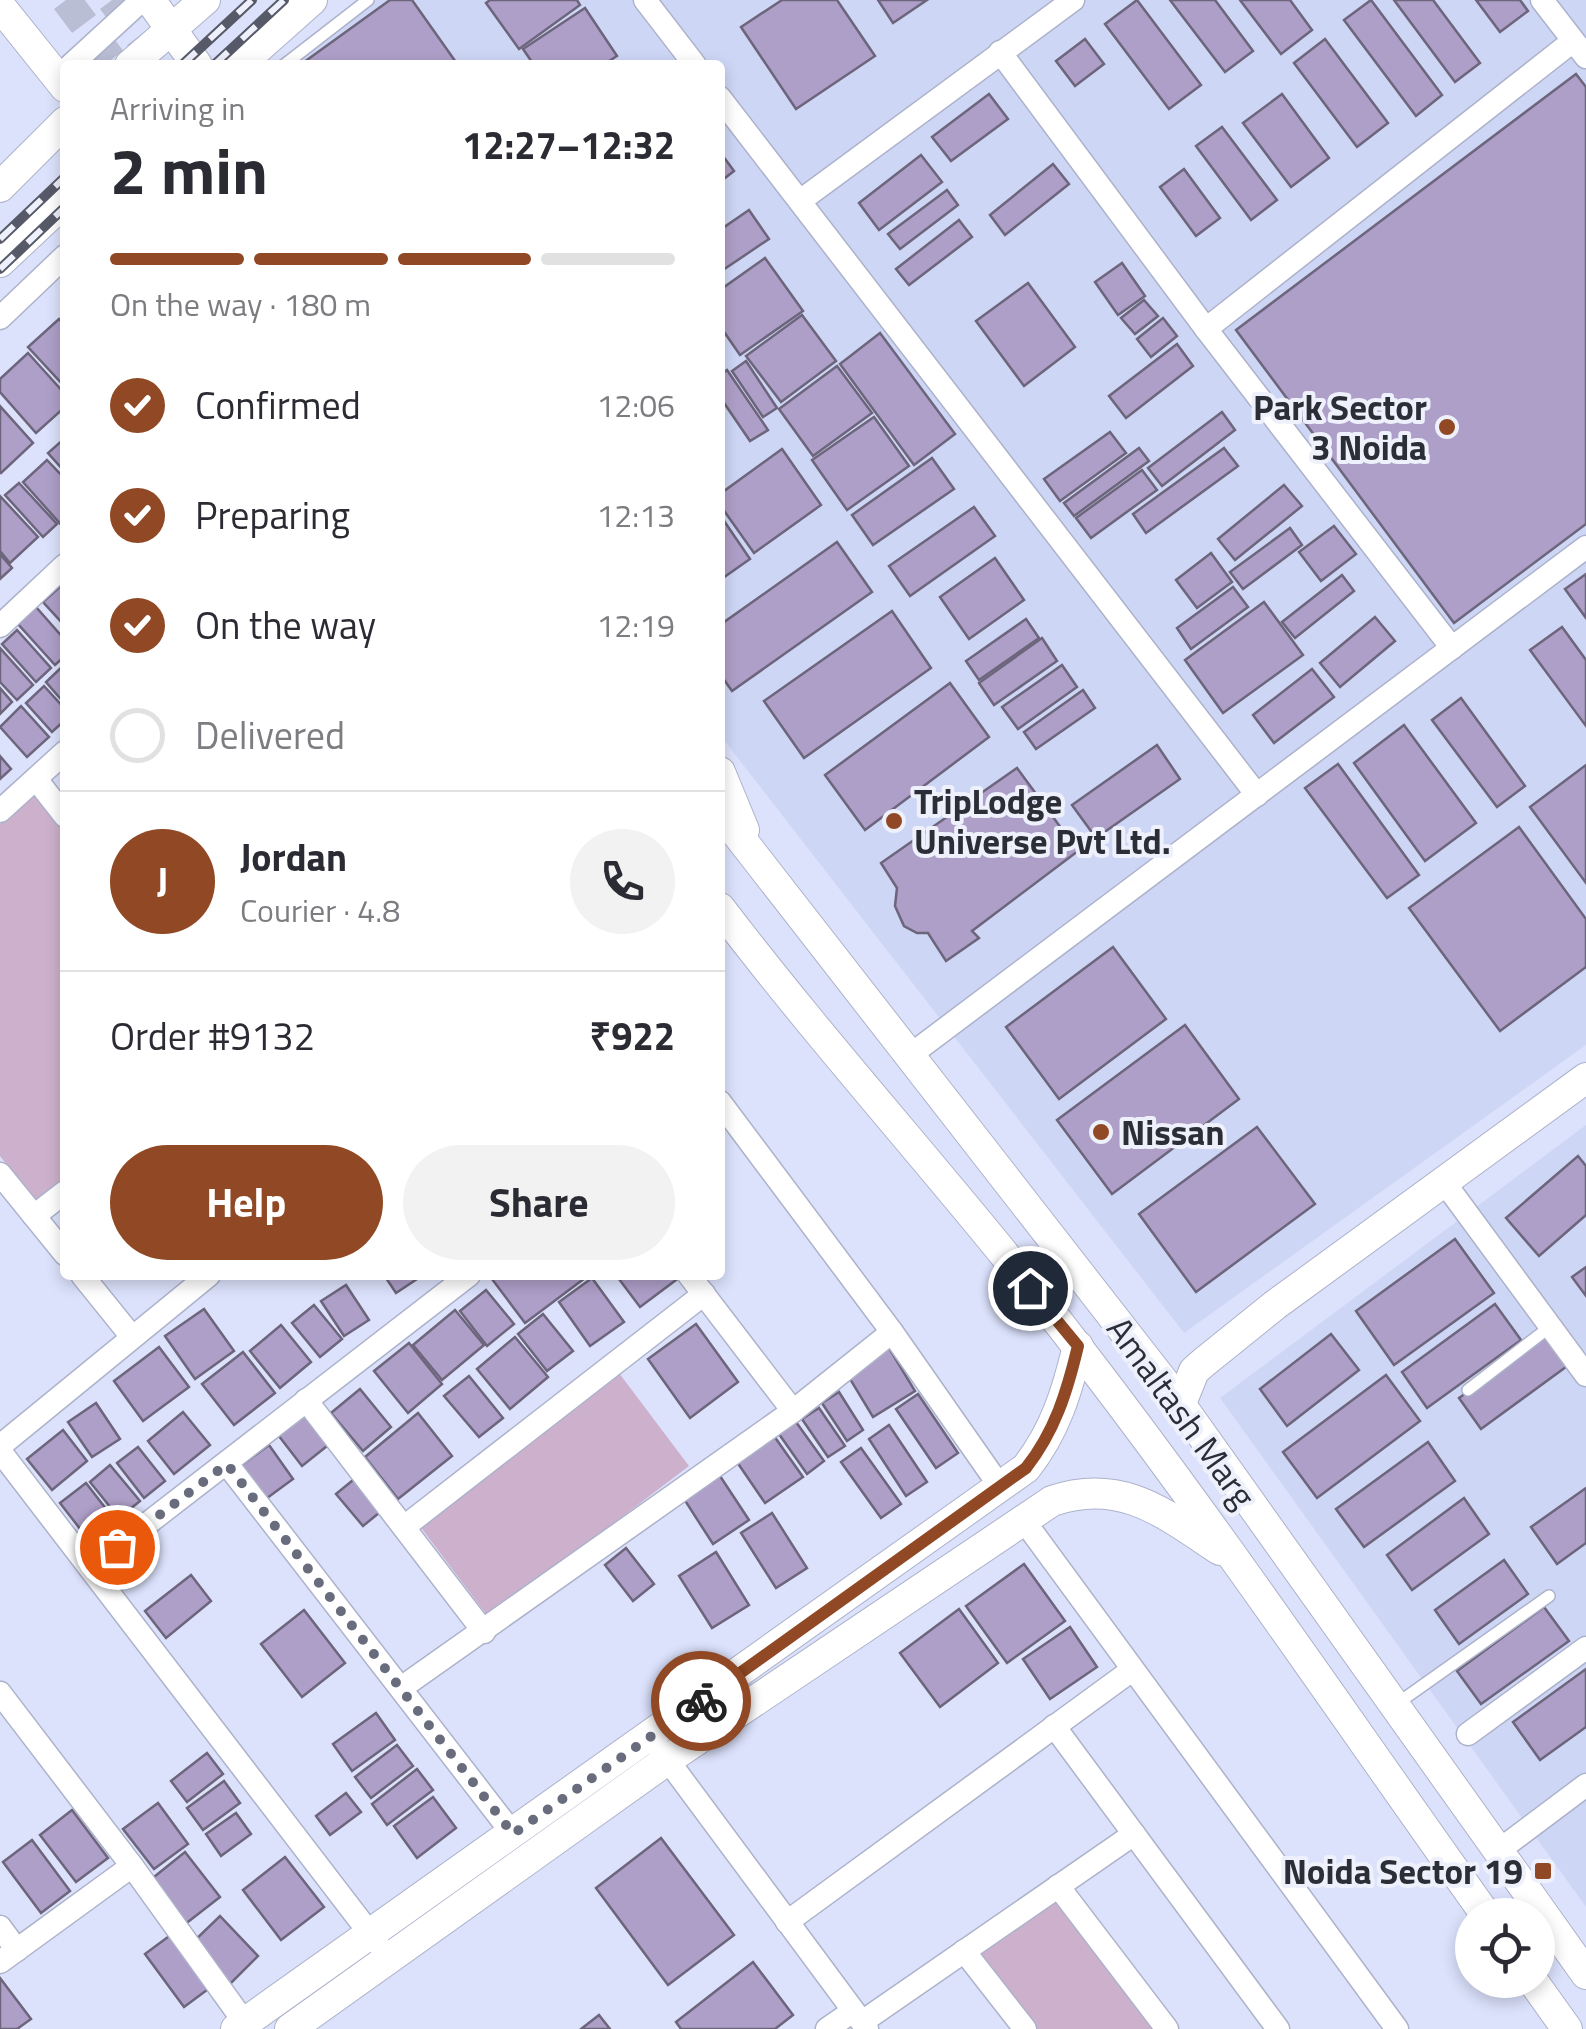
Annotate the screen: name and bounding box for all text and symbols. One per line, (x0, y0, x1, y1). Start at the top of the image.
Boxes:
text: Arriving in (110, 84, 246, 132)
text: 12:27–12:32 (462, 116, 675, 174)
text: 2 min (110, 120, 268, 219)
text: On the way · 180 m (110, 280, 371, 328)
text: Confirmed (195, 376, 361, 434)
icon: check (110, 378, 165, 433)
place label: Park Sector 3 Noida (1253, 380, 1427, 474)
text: 12:06 (596, 381, 675, 429)
marker: Park Sector 3 Noida (1436, 416, 1458, 438)
text: Preparing (195, 486, 350, 544)
icon: check (110, 488, 165, 543)
text: 12:13 (596, 491, 675, 539)
text: On the way (195, 596, 376, 654)
icon: check (110, 598, 165, 653)
text: 12:19 (596, 601, 675, 649)
text: Delivered (195, 706, 345, 764)
place label: TripLodge Universe Pvt Ltd. (914, 774, 1171, 868)
marker: TripLodge Universe Pvt Ltd. (883, 810, 905, 832)
text: Jordan (240, 828, 347, 886)
button: phone (570, 829, 675, 934)
text: J (157, 852, 168, 910)
text: Courier · 4.8 (240, 886, 400, 934)
text: Order #9132 (110, 1007, 315, 1065)
text: ₹922 (589, 1007, 675, 1065)
place label: Nissan (1121, 1105, 1225, 1159)
marker: Nissan (1090, 1121, 1112, 1143)
button: Help (110, 1145, 383, 1260)
button: Share (403, 1145, 675, 1260)
pin (988, 1246, 1073, 1331)
icon: home (1003, 1261, 1058, 1316)
street label: Amaltash Marg (1094, 1305, 1270, 1519)
pin (75, 1505, 160, 1590)
icon: bag (90, 1520, 145, 1575)
courier (651, 1651, 751, 1751)
icon: bike (674, 1674, 729, 1729)
place label: Noida Sector 19 (1283, 1844, 1523, 1898)
marker: Noida Sector 19 (1532, 1860, 1554, 1882)
map controls (1455, 1898, 1555, 1998)
button: locate (1455, 1898, 1555, 1998)

